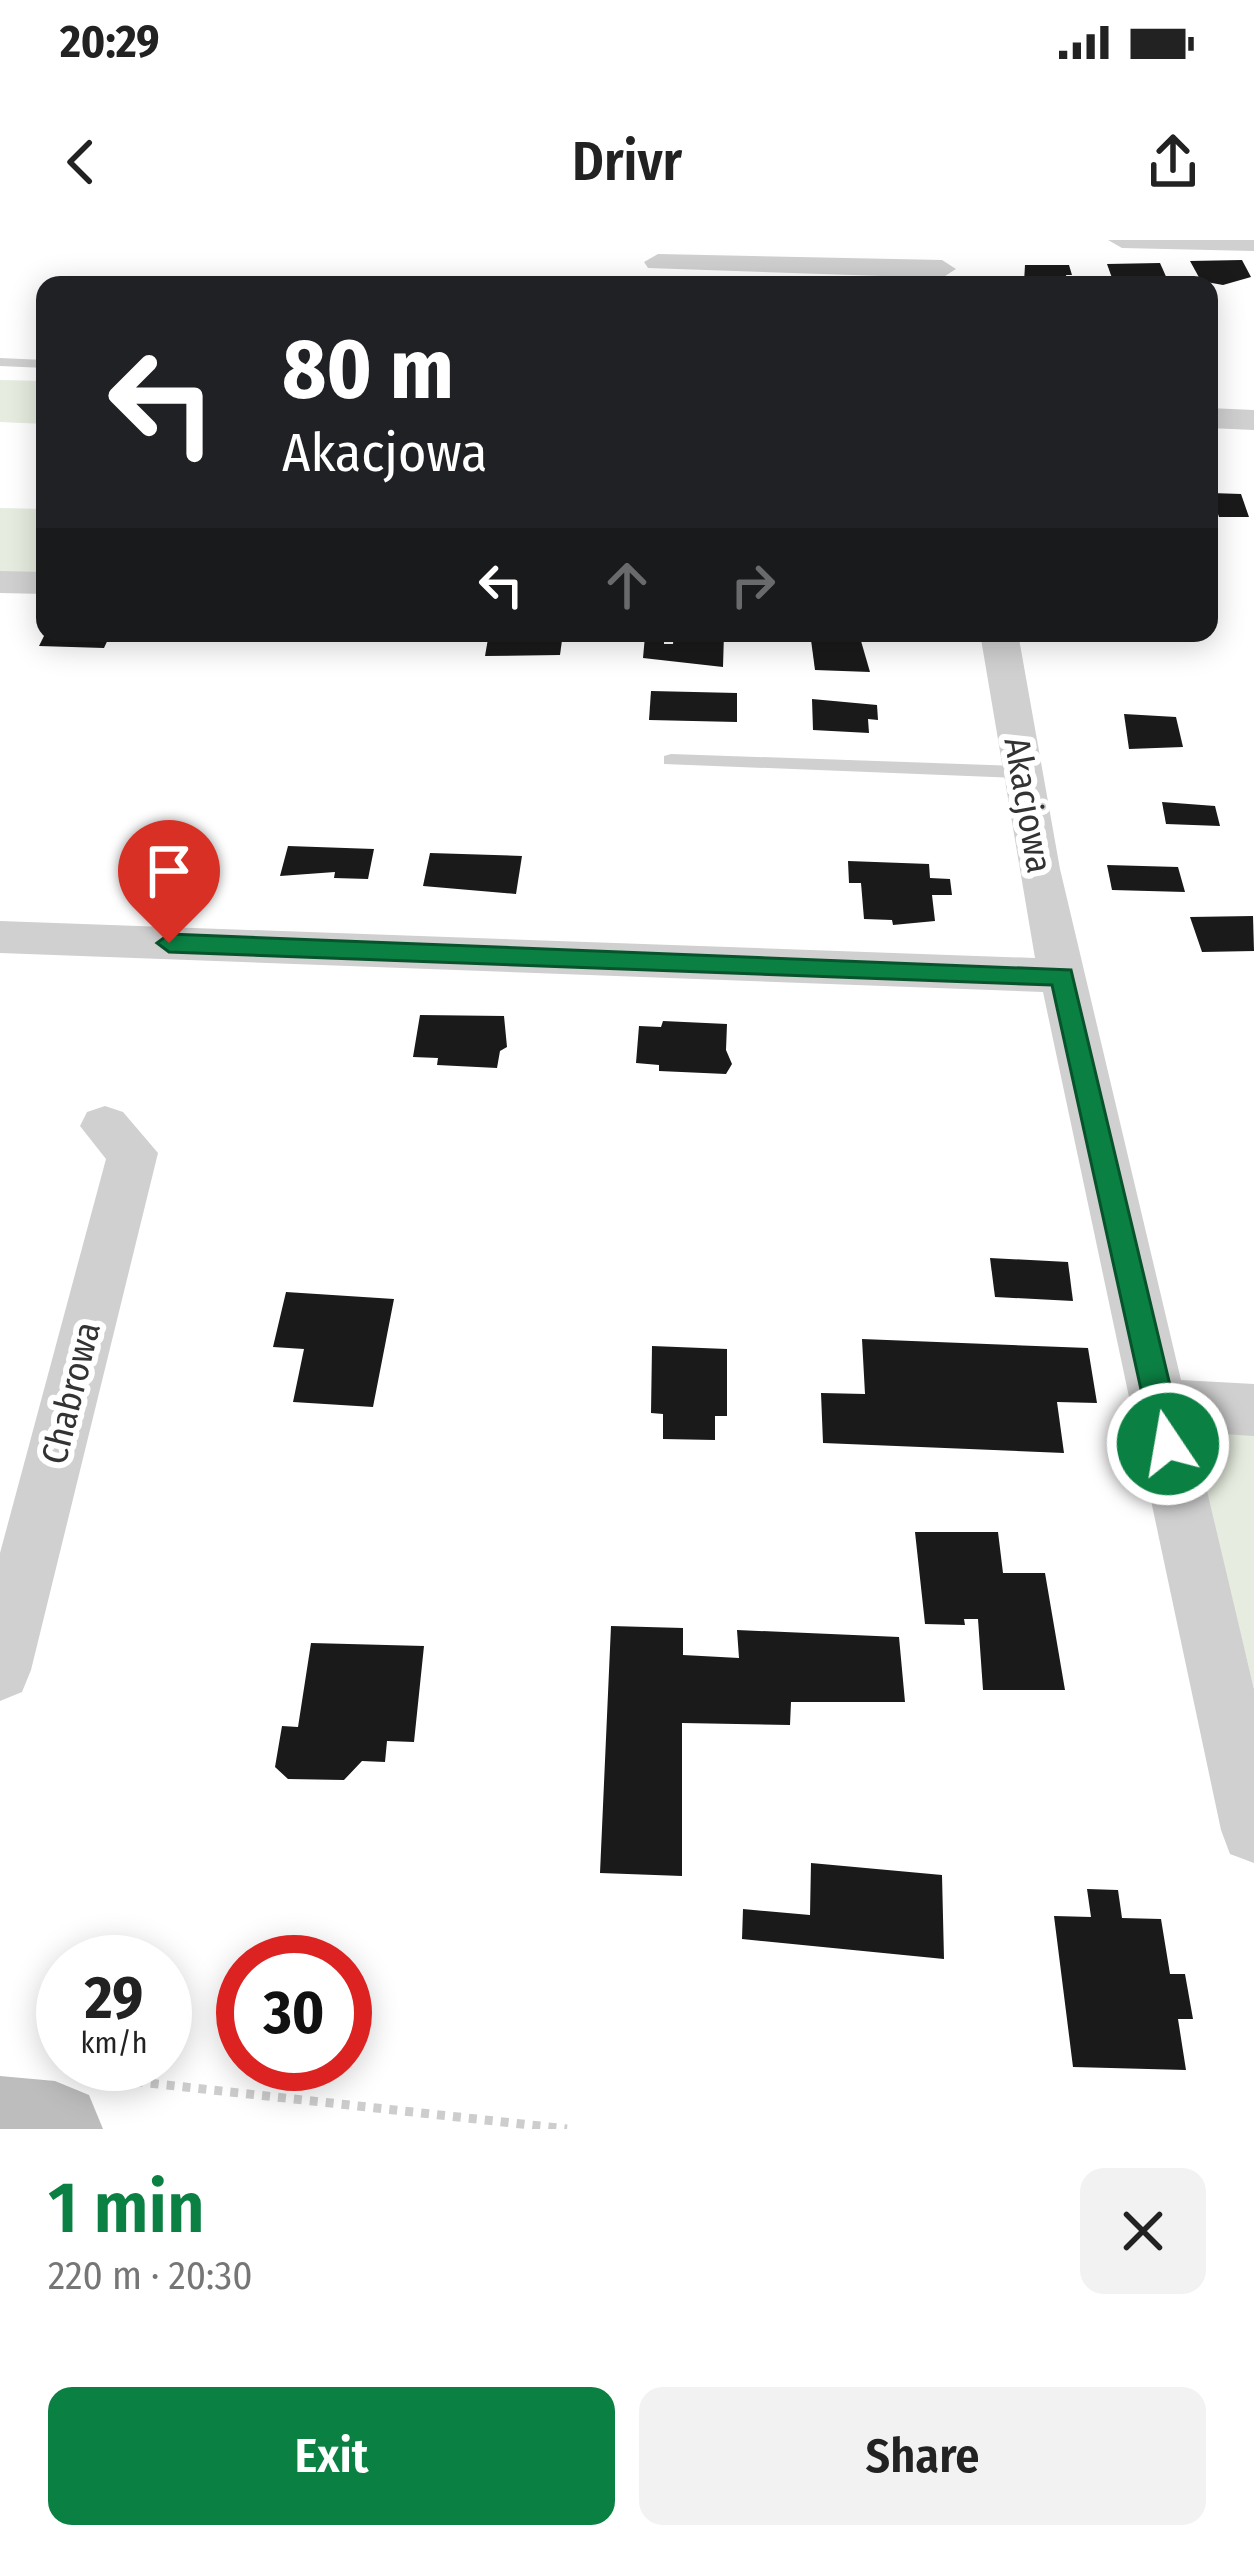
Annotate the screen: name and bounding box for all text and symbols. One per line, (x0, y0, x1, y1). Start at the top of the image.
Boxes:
text: 20:29 (60, 15, 160, 69)
icon: back (48, 129, 114, 195)
icon: share (1140, 129, 1206, 195)
text: Drivr (572, 130, 682, 194)
text: 80 m (282, 319, 454, 420)
icon: left (84, 324, 240, 480)
text: Akacjowa (282, 421, 487, 485)
icon: left (468, 552, 534, 618)
icon: ahead (594, 552, 660, 618)
icon: right (720, 552, 786, 618)
street label: Akacjowa (994, 734, 1062, 876)
pin (118, 820, 220, 943)
icon: arrive (136, 838, 202, 904)
street label: Chabrowa (32, 1317, 110, 1469)
position arrow (1105, 1381, 1231, 1507)
speed limit sign: 30 (216, 1935, 372, 2091)
text: 29 (85, 1962, 143, 2034)
text: km/h (81, 2025, 147, 2061)
text: 1 min (48, 2165, 205, 2251)
button: close (1080, 2168, 1206, 2294)
text: 220 m · 20:30 (48, 2253, 253, 2299)
button: Exit (48, 2387, 615, 2525)
button: Share (639, 2387, 1206, 2525)

